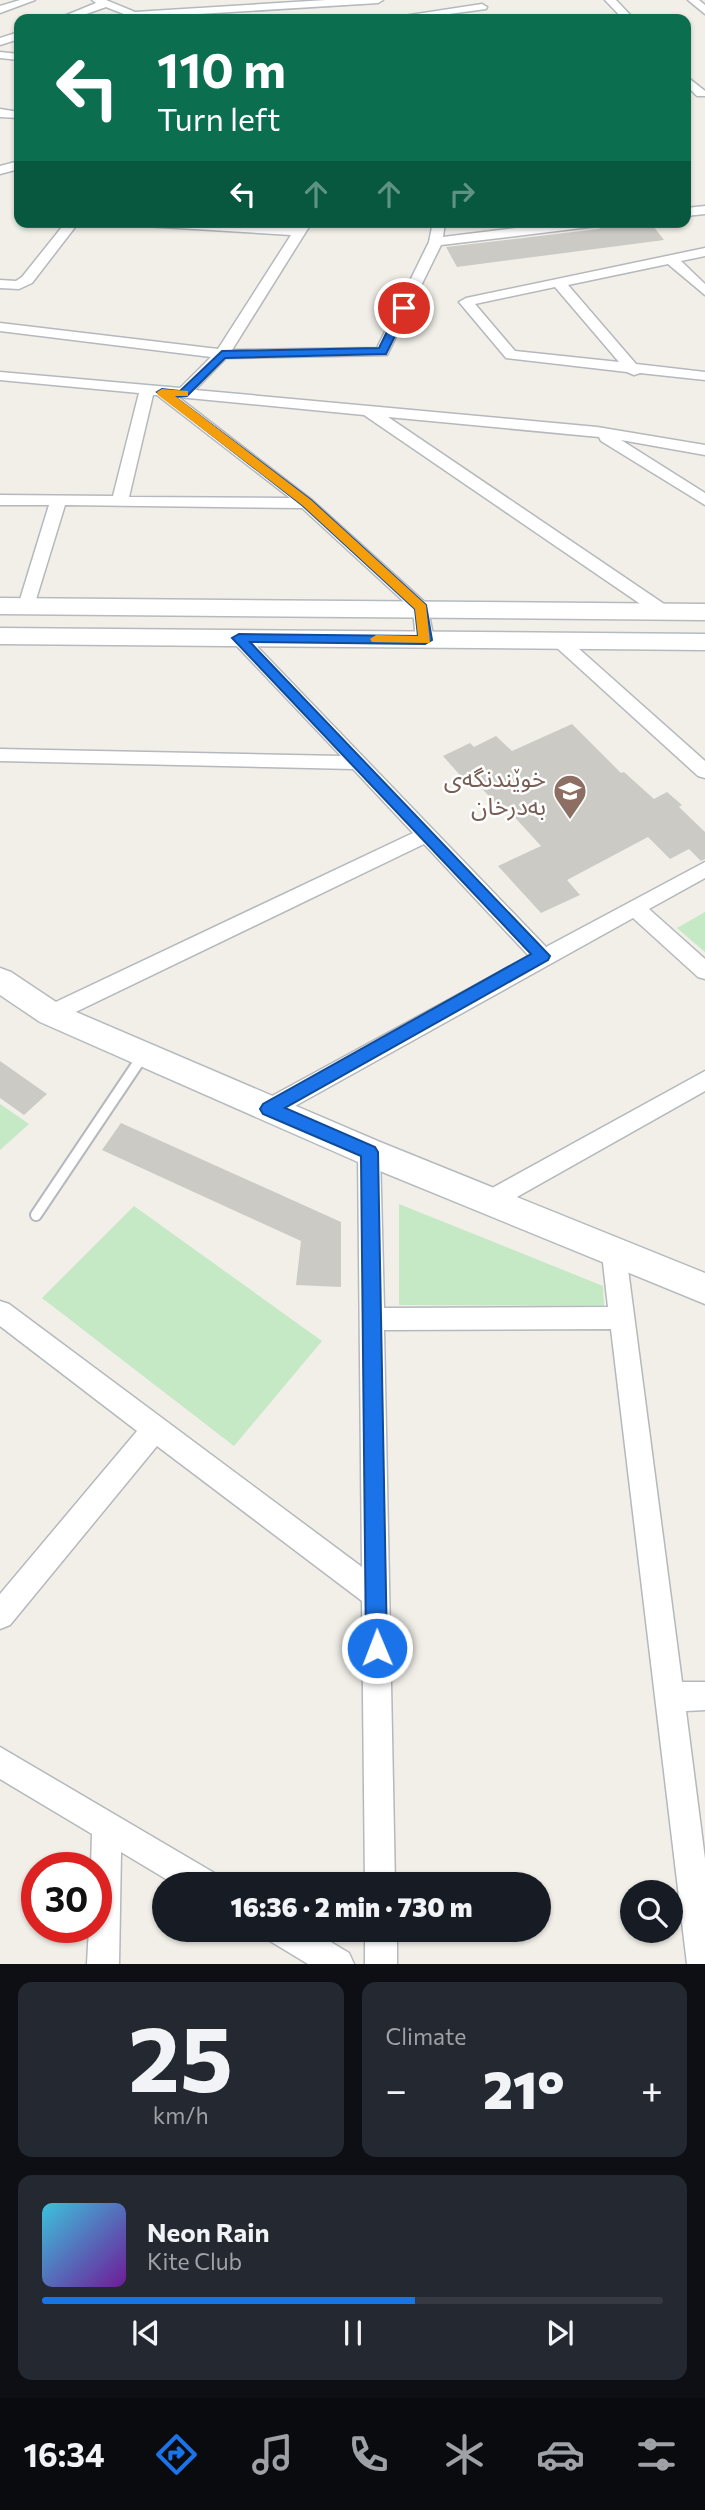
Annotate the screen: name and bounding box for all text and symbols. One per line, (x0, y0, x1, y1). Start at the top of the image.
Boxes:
text: 110 m (157, 38, 286, 98)
icon: left (42, 42, 133, 133)
text: Turn left (157, 98, 281, 138)
icon: left (224, 175, 262, 213)
icon: ahead (297, 175, 335, 213)
icon: ahead (370, 175, 408, 213)
icon: right (443, 175, 481, 213)
pin (374, 278, 434, 338)
icon: arrive (385, 289, 423, 327)
place label: خوێندنگەی بەدرخان (444, 763, 546, 821)
school or university icon: خوێندنگەی بەدرخان (551, 772, 589, 821)
position arrow (340, 1611, 414, 1685)
speed limit sign: 30 (21, 1852, 112, 1943)
map controls (620, 1880, 683, 1943)
button: search (620, 1880, 683, 1943)
text: 16:36 · 2 min · 730 m (231, 1891, 472, 1922)
text: 25 (128, 1999, 233, 2111)
text: Climate (386, 2022, 467, 2050)
text: 21° (483, 2056, 565, 2120)
text: − (386, 2065, 407, 2112)
text: + (641, 2065, 663, 2112)
text: km/h (153, 2101, 209, 2129)
text: Neon Rain (147, 2216, 270, 2247)
text: Kite Club (147, 2247, 242, 2275)
icon: previous (127, 2314, 165, 2352)
icon: pause (334, 2314, 372, 2352)
icon: next (541, 2314, 579, 2352)
icon: directions (152, 2430, 201, 2479)
icon: music (248, 2430, 297, 2479)
icon: phone (344, 2430, 393, 2479)
icon: climate (440, 2430, 489, 2479)
icon: car (536, 2430, 585, 2479)
icon: filters (632, 2430, 681, 2479)
text: 16:34 (24, 2434, 105, 2474)

